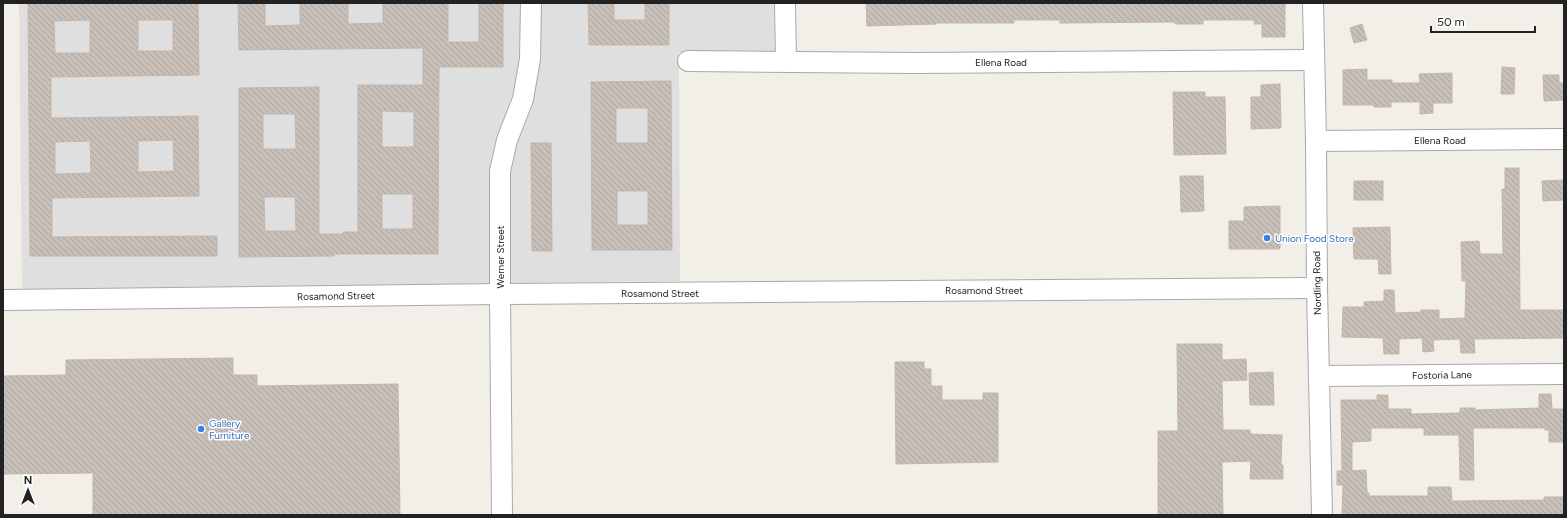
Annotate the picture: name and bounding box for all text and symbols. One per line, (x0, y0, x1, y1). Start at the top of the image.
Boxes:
scale bar (1431, 8, 1535, 34)
text: 50 m (1437, 15, 1465, 29)
street label: Ellena Road (975, 56, 1027, 69)
street label: Ellena Road (1414, 134, 1466, 147)
street label: Werner Street (494, 225, 507, 288)
place label: Union Food Store (1275, 232, 1354, 245)
marker: Union Food Store (1262, 233, 1272, 243)
street label: Nordling Road (1310, 251, 1324, 315)
street label: Rosamond Street (945, 284, 1023, 297)
street label: Rosamond Street (621, 287, 699, 300)
street label: Rosamond Street (297, 289, 375, 303)
street label: Fostoria Lane (1412, 368, 1473, 382)
place label: Gallery Furniture (209, 417, 250, 442)
marker: Gallery Furniture (196, 424, 206, 434)
north arrow (8, 470, 48, 510)
text: N (24, 474, 32, 487)

